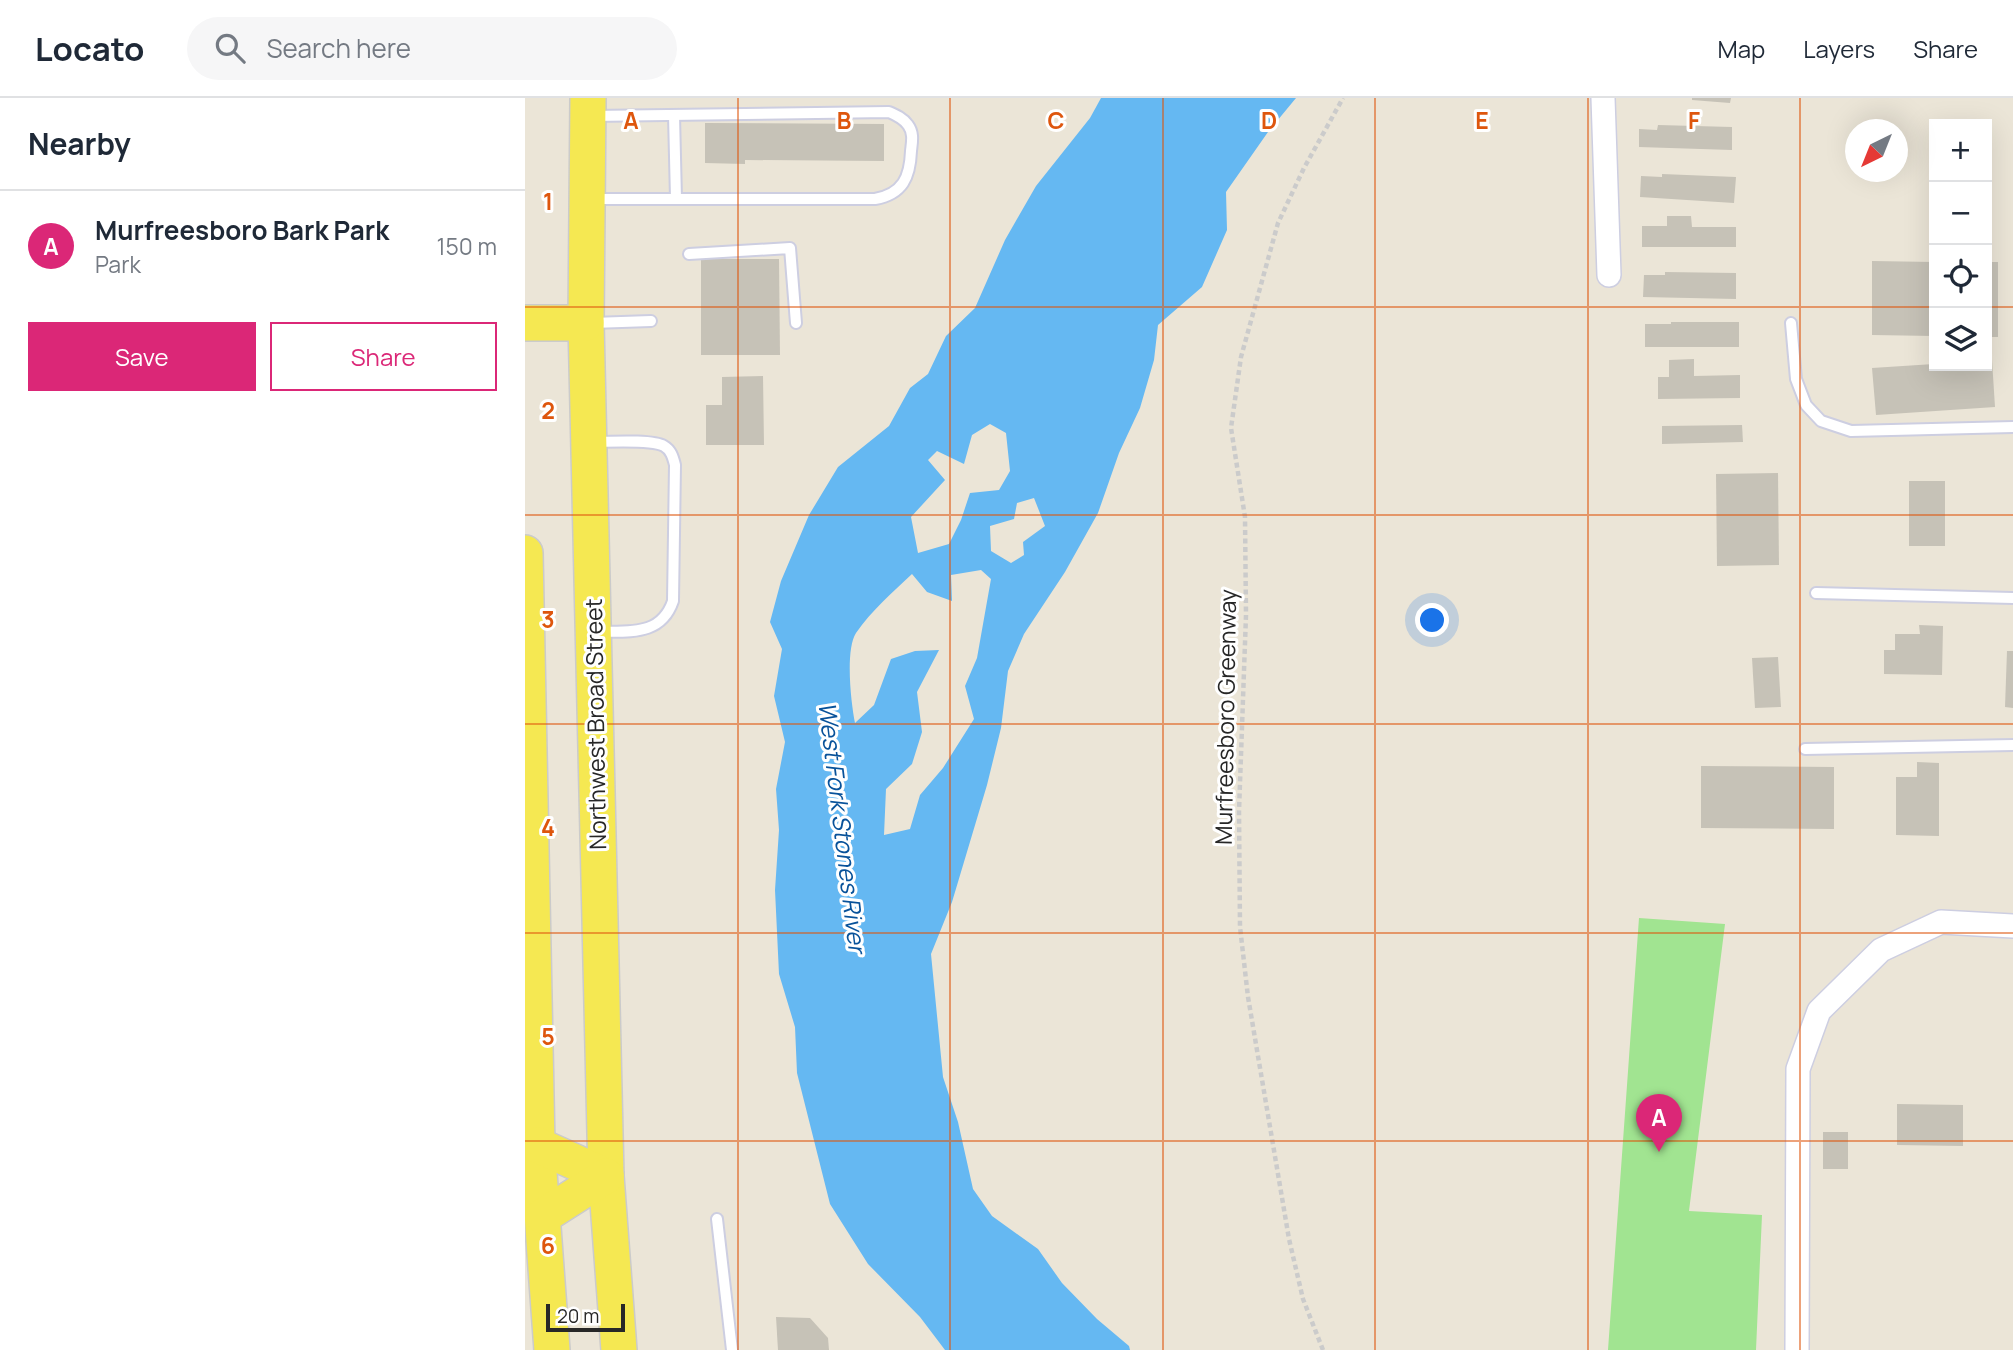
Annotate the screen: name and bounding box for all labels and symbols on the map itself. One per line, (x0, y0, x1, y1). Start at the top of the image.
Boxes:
text: A (623, 104, 639, 136)
text: B (837, 104, 851, 136)
text: C (1048, 104, 1065, 136)
text: D (1261, 104, 1277, 136)
text: E (1475, 104, 1489, 136)
text: F (1688, 104, 1700, 136)
north arrow (1845, 119, 1908, 182)
text: 1 (543, 185, 553, 217)
text: 2 (541, 394, 555, 426)
street label: Murfreesboro Greenway (1207, 589, 1243, 845)
street label: Northwest Broad Street (577, 598, 613, 850)
text: 3 (541, 603, 555, 635)
your location (1415, 603, 1449, 637)
water label: West Fork Stones River (811, 700, 875, 957)
text: 4 (541, 811, 555, 843)
text: 5 (541, 1020, 555, 1052)
pin: A (1636, 1094, 1682, 1152)
text: 6 (541, 1229, 555, 1261)
scale bar (546, 1301, 625, 1333)

